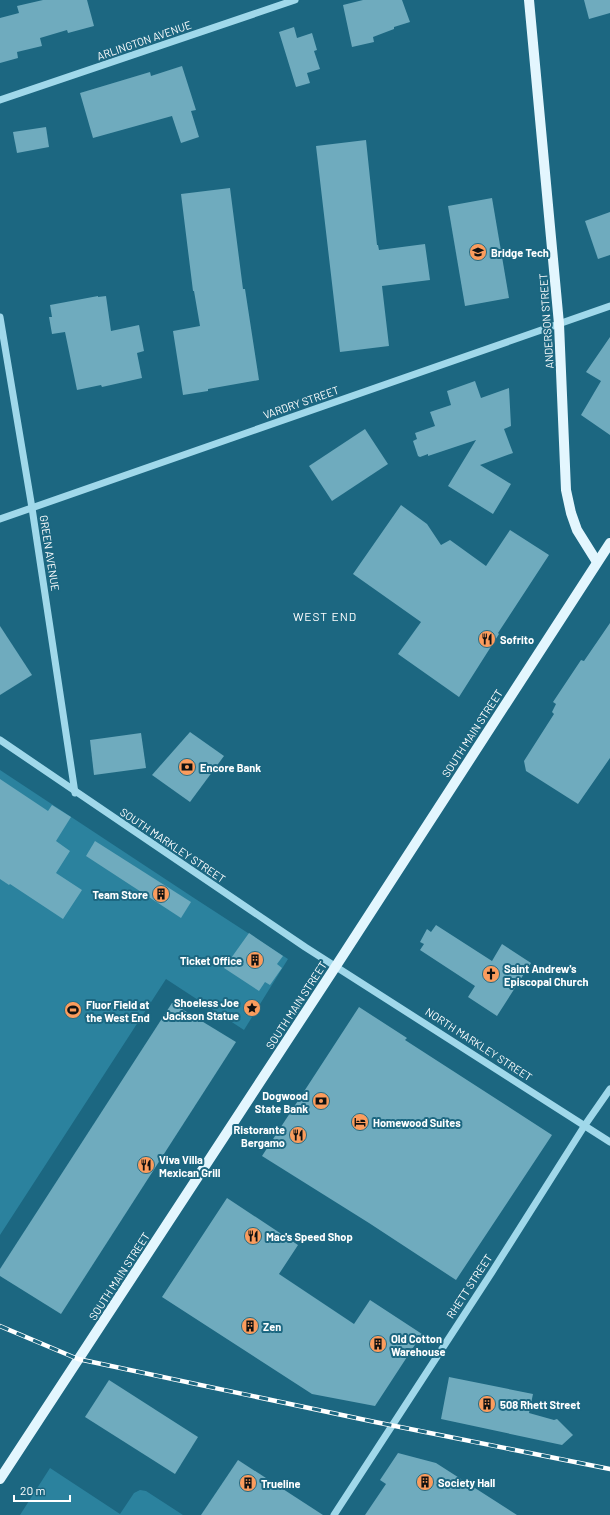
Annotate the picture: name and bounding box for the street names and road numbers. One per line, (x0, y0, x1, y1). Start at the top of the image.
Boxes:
street label: ARLINGTON AVENUE (95, 18, 193, 62)
street label: ANDERSON STREET (536, 273, 556, 369)
street label: VARDRY STREET (261, 383, 341, 421)
street label: GREEN AVENUE (38, 514, 62, 592)
street label: SOUTH MAIN STREET (439, 687, 505, 779)
street label: SOUTH MARKLEY STREET (118, 805, 228, 885)
street label: SOUTH MAIN STREET (263, 959, 329, 1051)
street label: NORTH MARKLEY STREET (423, 1005, 535, 1083)
street label: SOUTH MAIN STREET (86, 1230, 152, 1322)
street label: RHETT STREET (443, 1251, 495, 1321)

